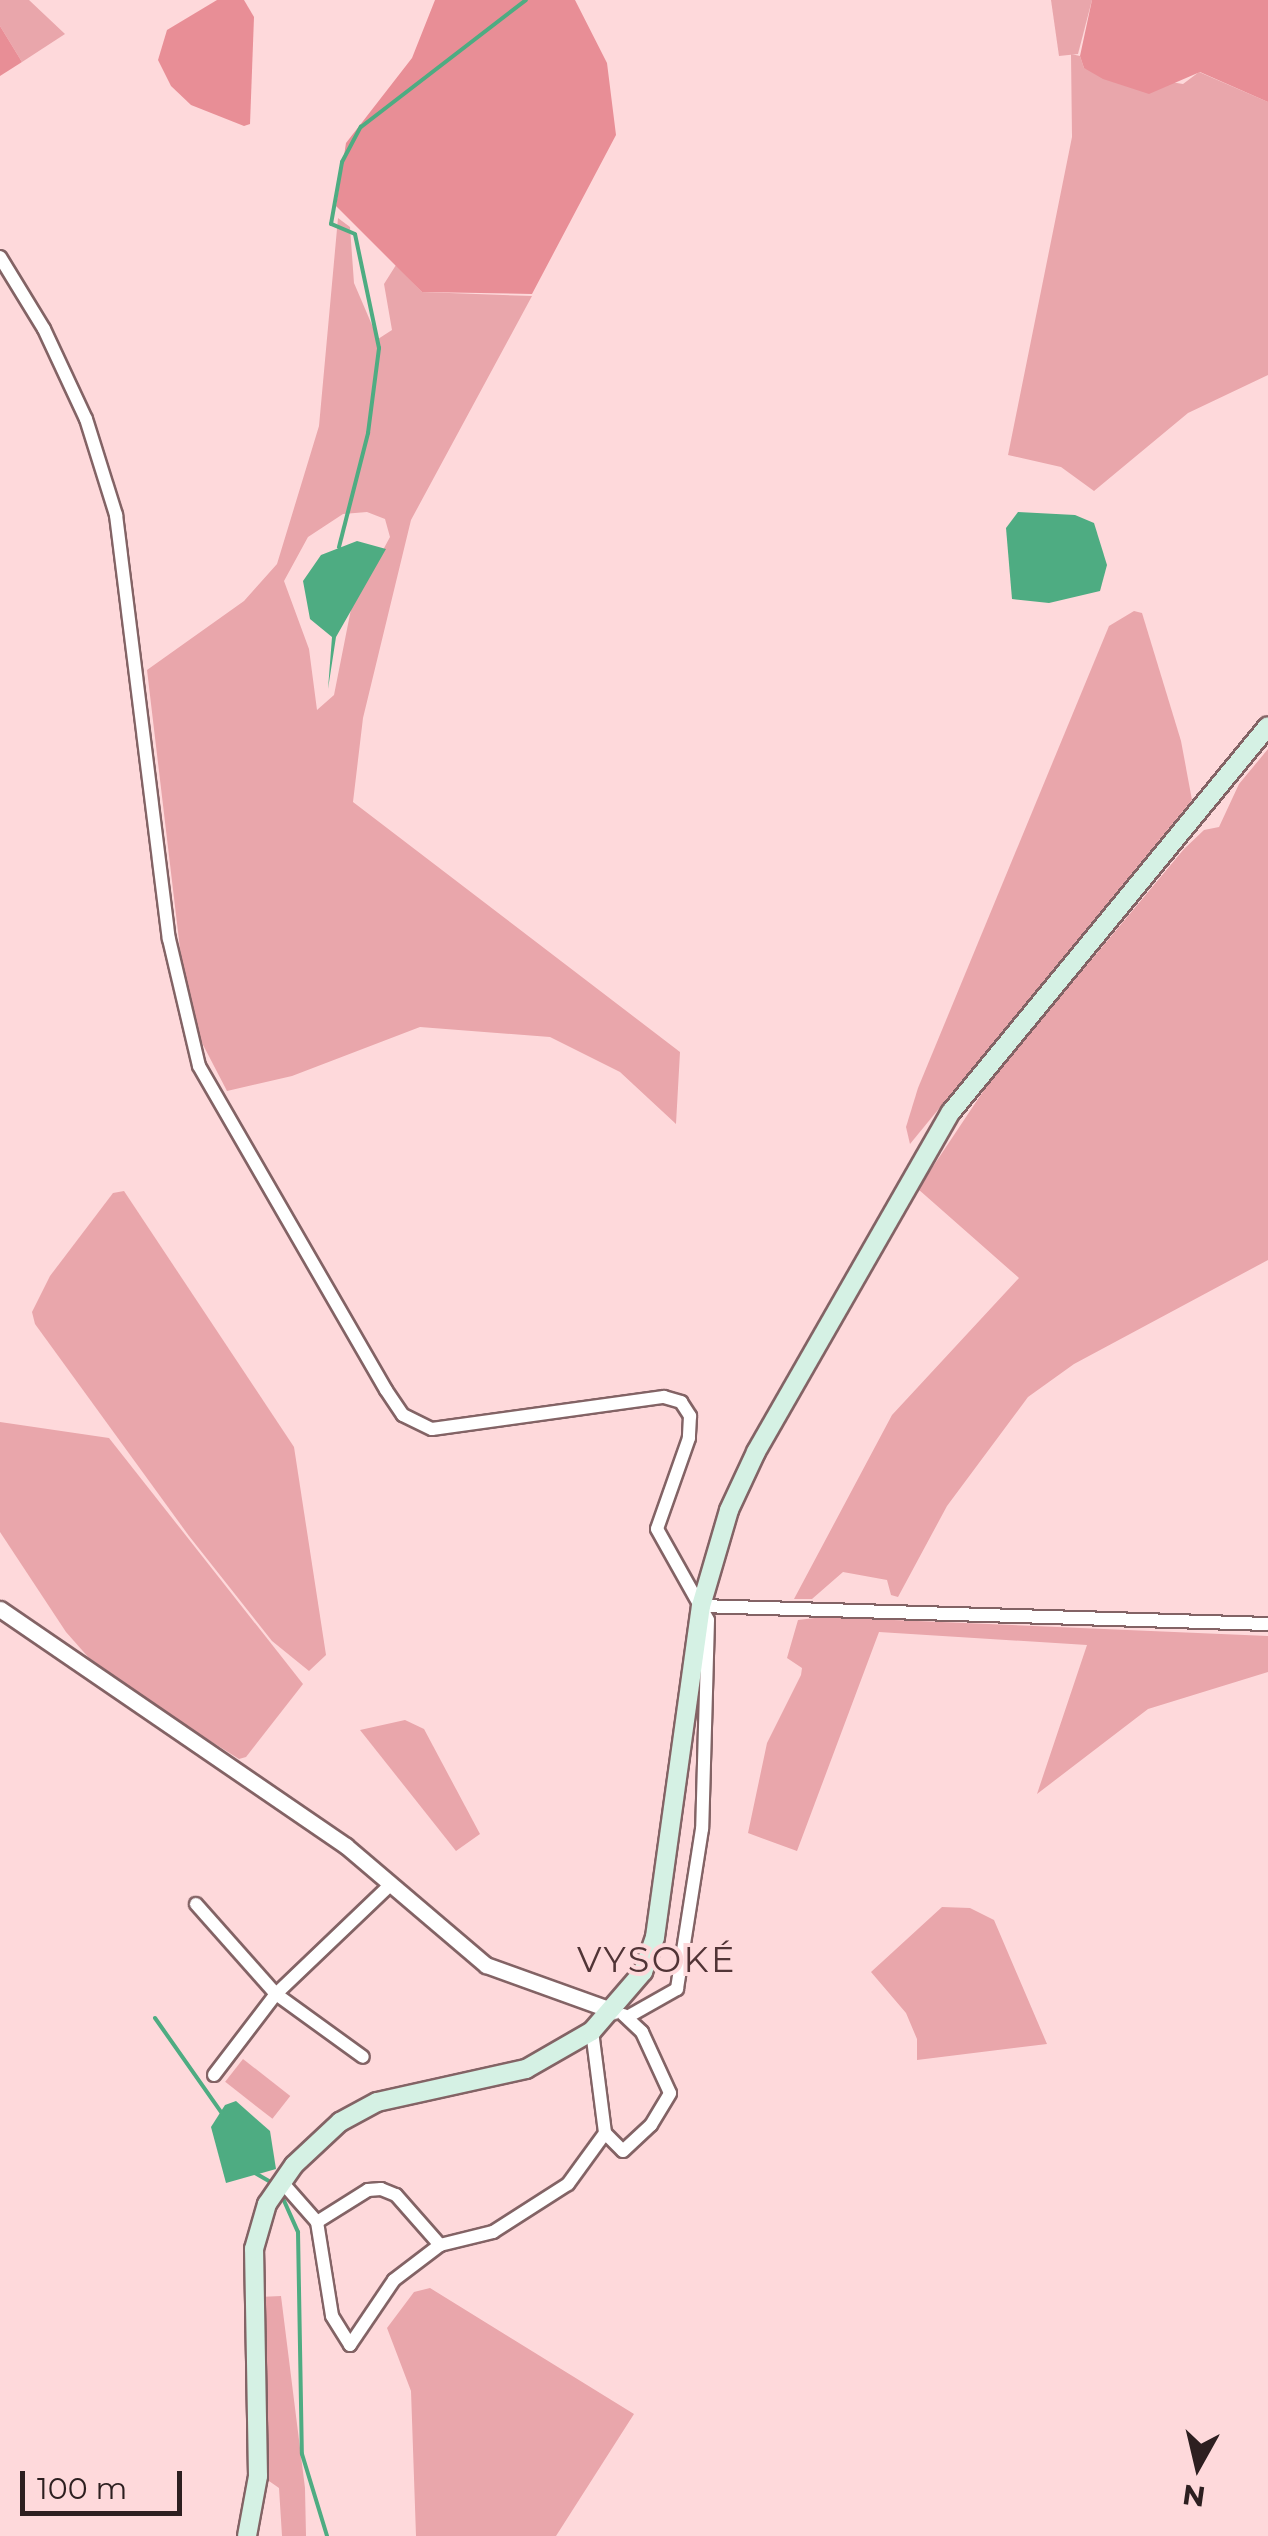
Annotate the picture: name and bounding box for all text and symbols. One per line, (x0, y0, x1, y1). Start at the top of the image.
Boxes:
district label: VYSOKÉ (577, 1939, 737, 1981)
north arrow (1148, 2416, 1248, 2516)
scale bar (25, 2451, 188, 2513)
text: 100 m (37, 2470, 127, 2507)
text: N (1180, 2477, 1207, 2514)

